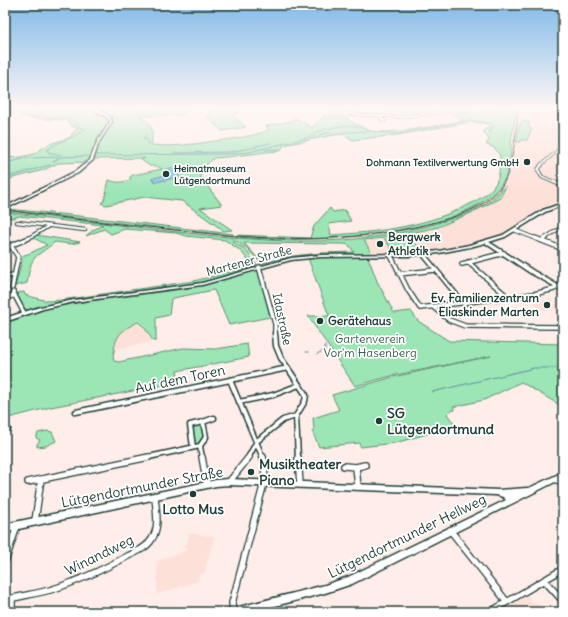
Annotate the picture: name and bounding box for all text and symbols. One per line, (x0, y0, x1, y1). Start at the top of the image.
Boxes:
place label: Dohmann Textilverwertung GmbH (366, 156, 519, 169)
marker: Dohmann Textilverwertung GmbH (522, 157, 532, 167)
place label: Heimatmuseum Lütgendortmund (174, 162, 251, 187)
marker: Heimatmuseum Lütgendortmund (161, 169, 171, 179)
place label: Bergwerk Athletik (388, 229, 441, 258)
marker: Bergwerk Athletik (375, 239, 385, 249)
street label: Martener Straße (204, 242, 293, 279)
place label: Ev. Familienzentrum Eliaskinder Marten (431, 290, 539, 319)
street label: Idastraße (270, 291, 295, 346)
marker: Ev. Familienzentrum Eliaskinder Marten (542, 300, 552, 310)
place label: Gerätehaus (328, 313, 392, 328)
marker: Gerätehaus (315, 316, 325, 326)
park label: Gartenverein Vor'm Hasenberg (323, 331, 417, 360)
street label: Auf dem Toren (133, 361, 227, 397)
place label: SG Lütgendortmund (387, 404, 495, 438)
marker: SG Lütgendortmund (374, 416, 384, 426)
place label: Musiktheater Piano (259, 455, 342, 489)
street label: Lütgendortmunder Straße (60, 462, 224, 512)
marker: Musiktheater Piano (246, 467, 256, 477)
marker: Lotto Mus (188, 489, 198, 499)
street label: Lütgendortmunder Hellweg (325, 490, 489, 582)
place label: Lotto Mus (162, 500, 224, 518)
street label: Winandweg (61, 531, 137, 579)

